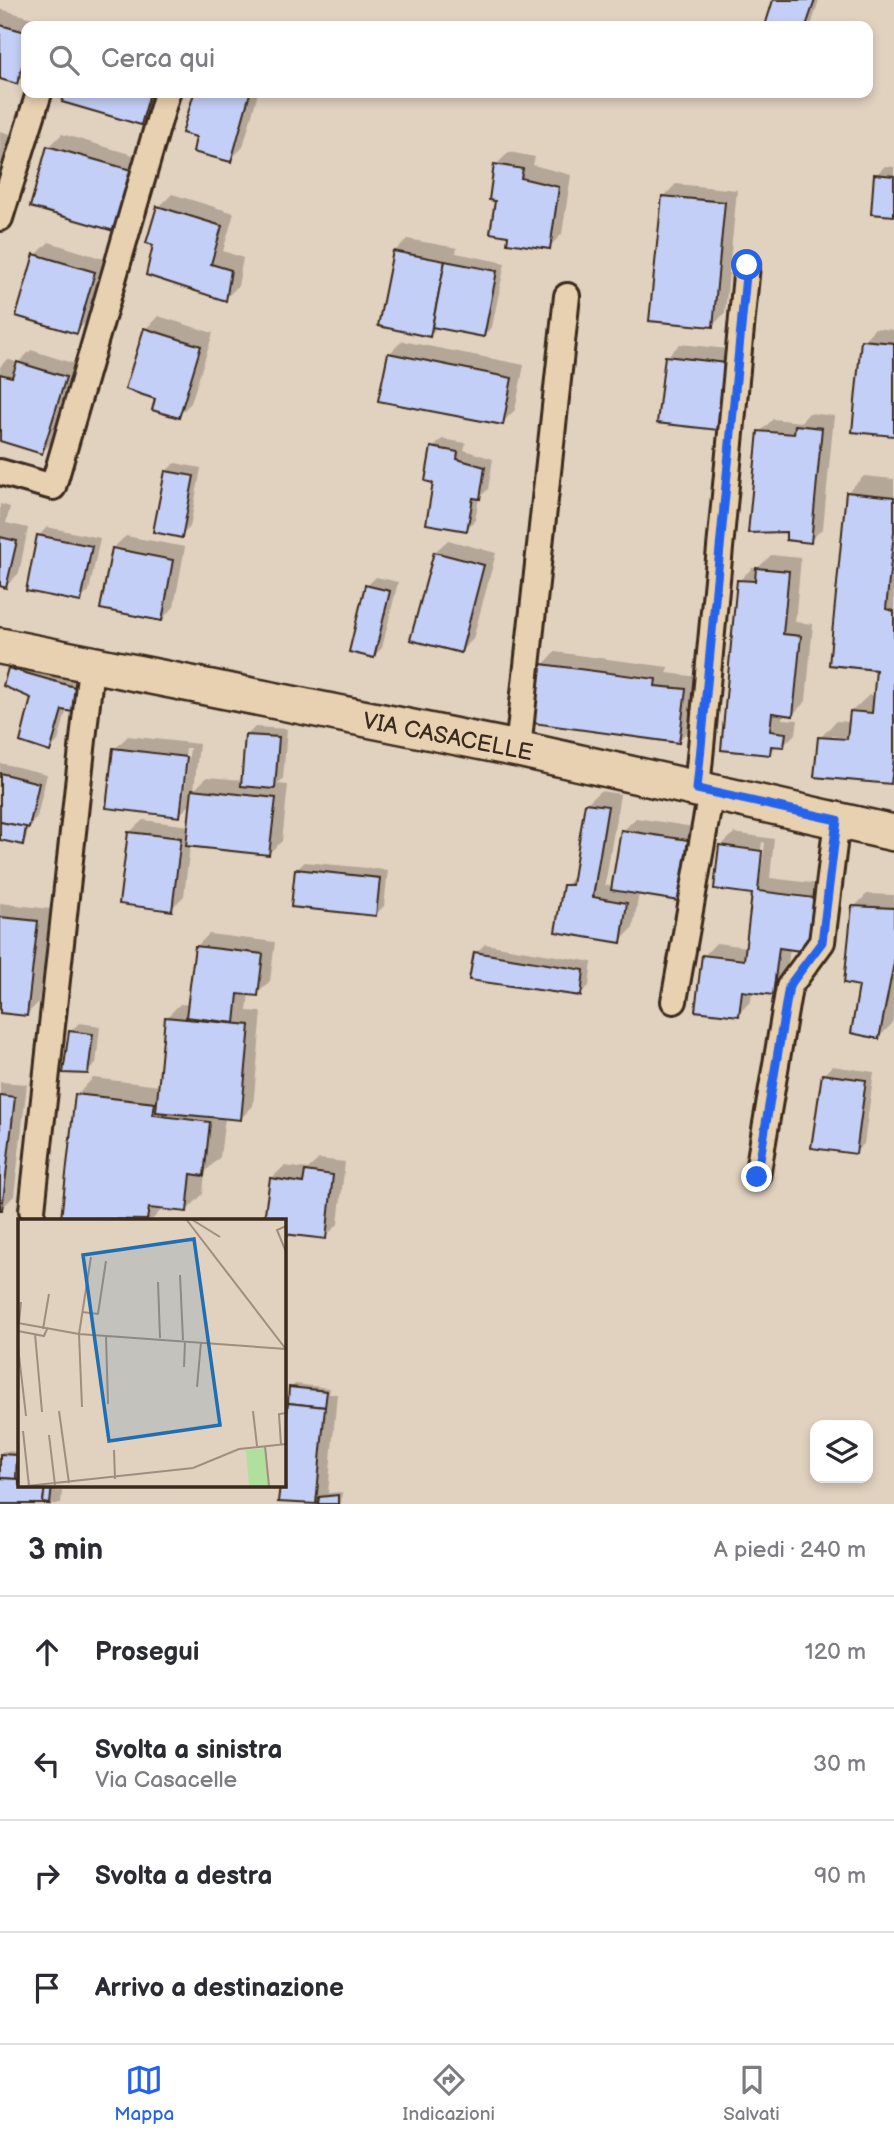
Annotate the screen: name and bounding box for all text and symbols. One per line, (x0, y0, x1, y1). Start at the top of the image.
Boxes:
search box (21, 21, 873, 98)
icon: search (45, 41, 83, 79)
text: Cerca qui (101, 44, 215, 75)
route start (731, 249, 762, 280)
street label: VIA CASACELLE (360, 707, 535, 767)
route end (741, 1161, 772, 1192)
inset map (18, 1219, 285, 1486)
map controls (810, 1420, 873, 1483)
button: layers (810, 1420, 873, 1483)
text: 3 min (28, 1532, 103, 1568)
text: A piedi · 240 m (714, 1536, 866, 1564)
icon: ahead (28, 1633, 66, 1671)
text: Prosegui (95, 1637, 199, 1668)
text: 120 m (805, 1638, 866, 1666)
text: Svolta a sinistra (95, 1735, 282, 1766)
icon: left (28, 1745, 66, 1783)
text: 30 m (813, 1750, 866, 1778)
text: Via Casacelle (95, 1766, 237, 1794)
icon: right (28, 1857, 66, 1895)
text: Svolta a destra (95, 1861, 272, 1892)
text: 90 m (814, 1862, 866, 1890)
icon: arrive (28, 1969, 66, 2007)
text: Arrivo a destinazione (95, 1973, 344, 2004)
tab: Mappa (114, 2061, 174, 2126)
tab: Indicazioni (403, 2061, 495, 2126)
tab: Salvati (723, 2061, 780, 2126)

